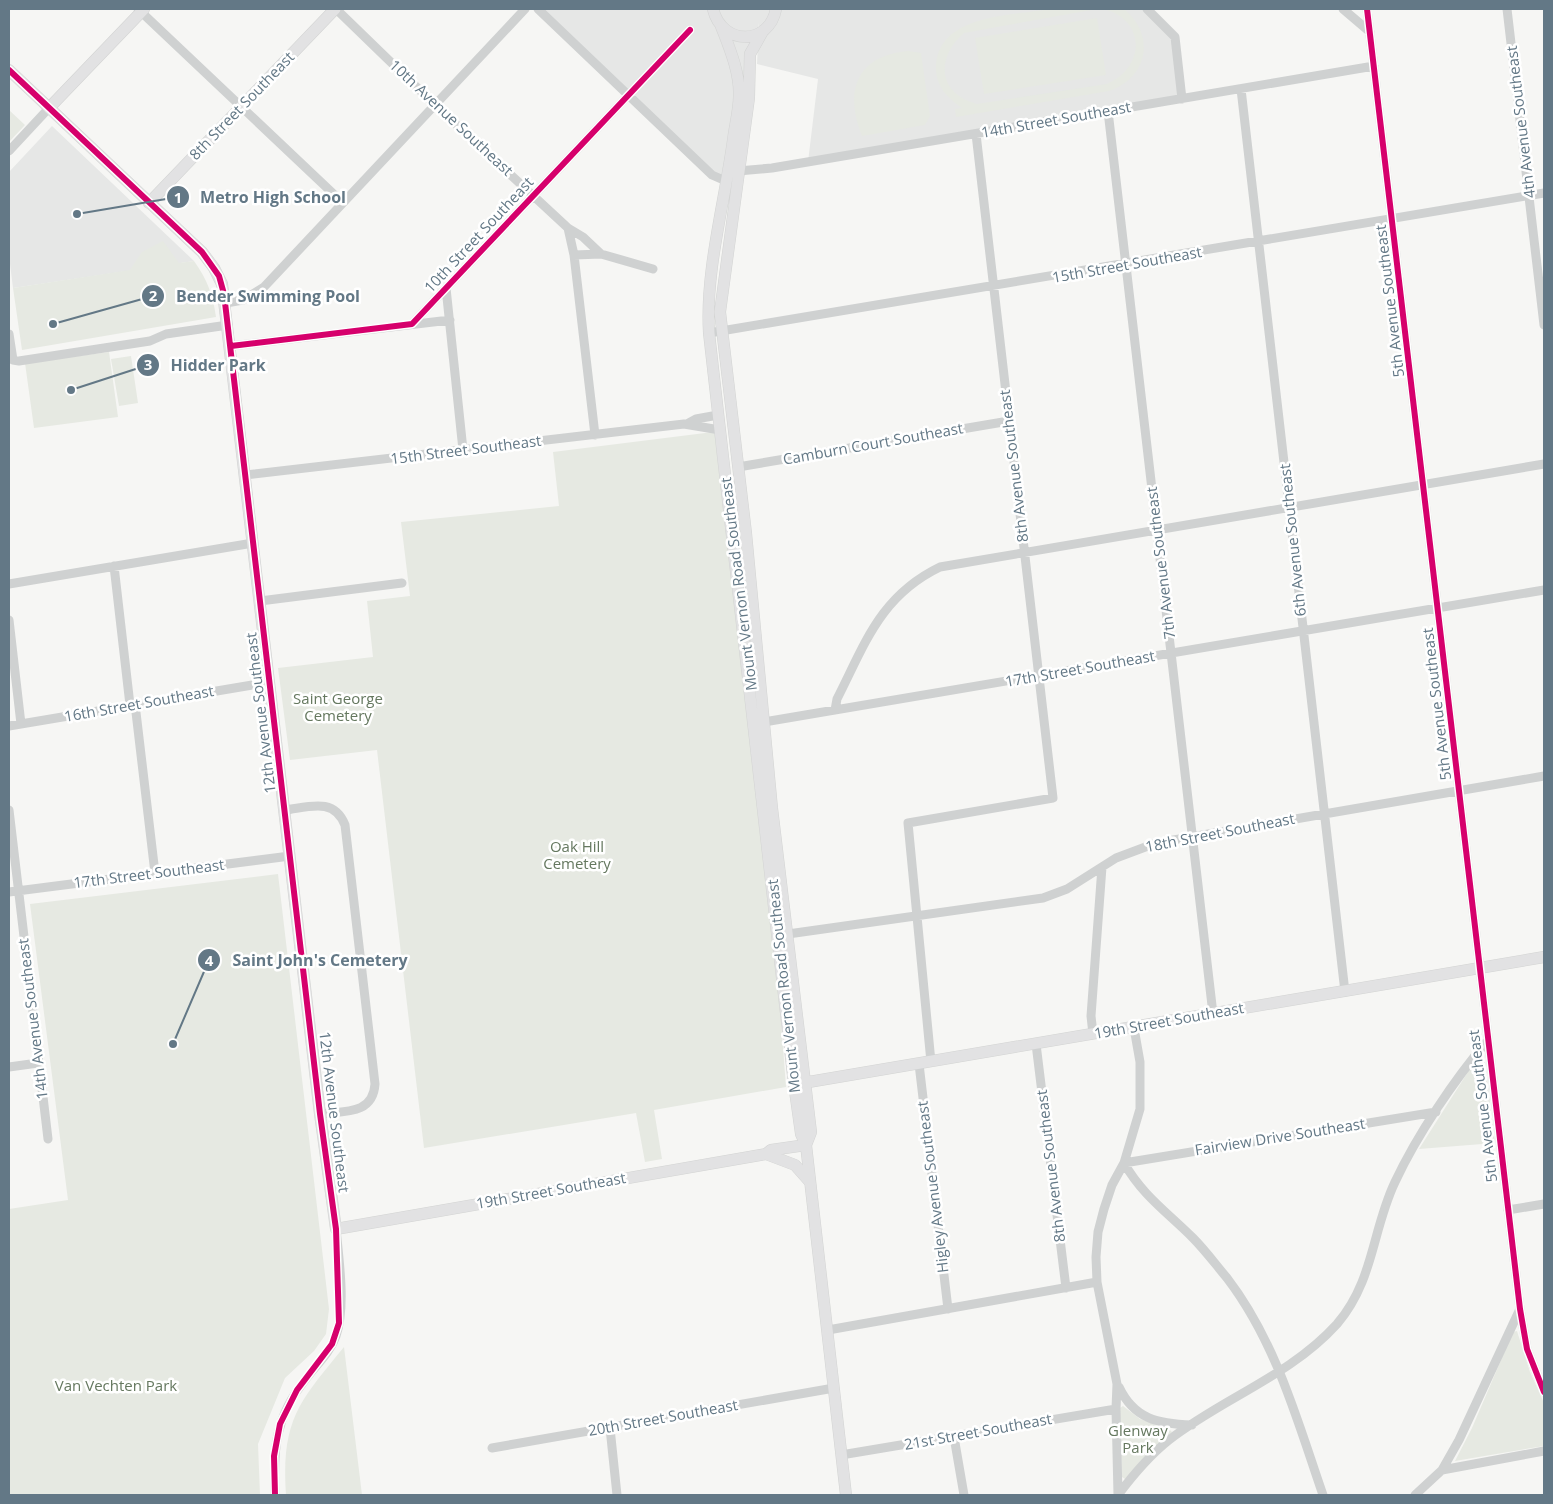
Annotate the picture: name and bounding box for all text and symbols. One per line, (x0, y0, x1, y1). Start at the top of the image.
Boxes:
street label: 4th Avenue Southeast (1501, 45, 1539, 199)
street label: 8th Street Southeast (184, 47, 298, 164)
street label: 10th Avenue Southeast (386, 55, 518, 180)
street label: 14th Street Southeast (979, 96, 1132, 142)
street label: 10th Street Southeast (419, 172, 537, 297)
callout: Metro High School (165, 182, 356, 213)
text: Metro High School (200, 186, 346, 208)
text: 1 (174, 187, 182, 207)
street label: 5th Avenue Southeast (1370, 224, 1408, 378)
street label: 15th Street Southeast (1050, 241, 1203, 287)
callout: Bender Swimming Pool (141, 281, 370, 312)
text: 2 (149, 285, 158, 305)
text: Bender Swimming Pool (176, 285, 360, 307)
callout: Hidder Park (136, 350, 276, 381)
text: 3 (144, 354, 152, 374)
text: Hidder Park (170, 354, 266, 376)
street label: 8th Avenue Southeast (994, 389, 1032, 543)
street label: Camburn Court Southeast (781, 417, 964, 469)
street label: 15th Street Southeast (389, 430, 542, 468)
street label: 6th Avenue Southeast (1274, 463, 1310, 617)
street label: Mount Vernon Road Southeast (715, 476, 761, 692)
street label: 7th Avenue Southeast (1141, 486, 1179, 640)
street label: 5th Avenue Southeast (1417, 627, 1455, 781)
street label: 12th Avenue Southeast (240, 632, 280, 795)
street label: 17th Street Southeast (1003, 645, 1156, 691)
street label: 16th Street Southeast (62, 680, 215, 726)
park label: Saint George Cemetery (293, 688, 383, 725)
street label: 18th Street Southeast (1143, 808, 1296, 856)
park label: Oak Hill Cemetery (543, 836, 611, 873)
street label: 17th Street Southeast (72, 854, 225, 892)
street label: Mount Vernon Road Southeast (762, 878, 804, 1094)
street label: 14th Avenue Southeast (12, 938, 52, 1101)
callout: Saint John's Cemetery (197, 945, 417, 976)
text: Saint John's Cemetery (232, 949, 408, 971)
text: 4 (205, 950, 214, 970)
street label: 19th Street Southeast (1092, 997, 1245, 1043)
street label: 5th Avenue Southeast (1463, 1029, 1501, 1183)
street label: 12th Avenue Southeast (315, 1030, 355, 1193)
street label: 8th Avenue Southeast (1031, 1089, 1069, 1243)
street label: Higley Avenue Southeast (912, 1100, 952, 1274)
street label: Fairview Drive Southeast (1193, 1113, 1366, 1159)
street label: 19th Street Southeast (474, 1167, 627, 1213)
park label: Van Vechten Park (55, 1375, 177, 1395)
street label: 20th Street Southeast (586, 1394, 739, 1440)
street label: 21st Street Southeast (902, 1408, 1053, 1454)
park label: Glenway Park (1108, 1420, 1168, 1457)

